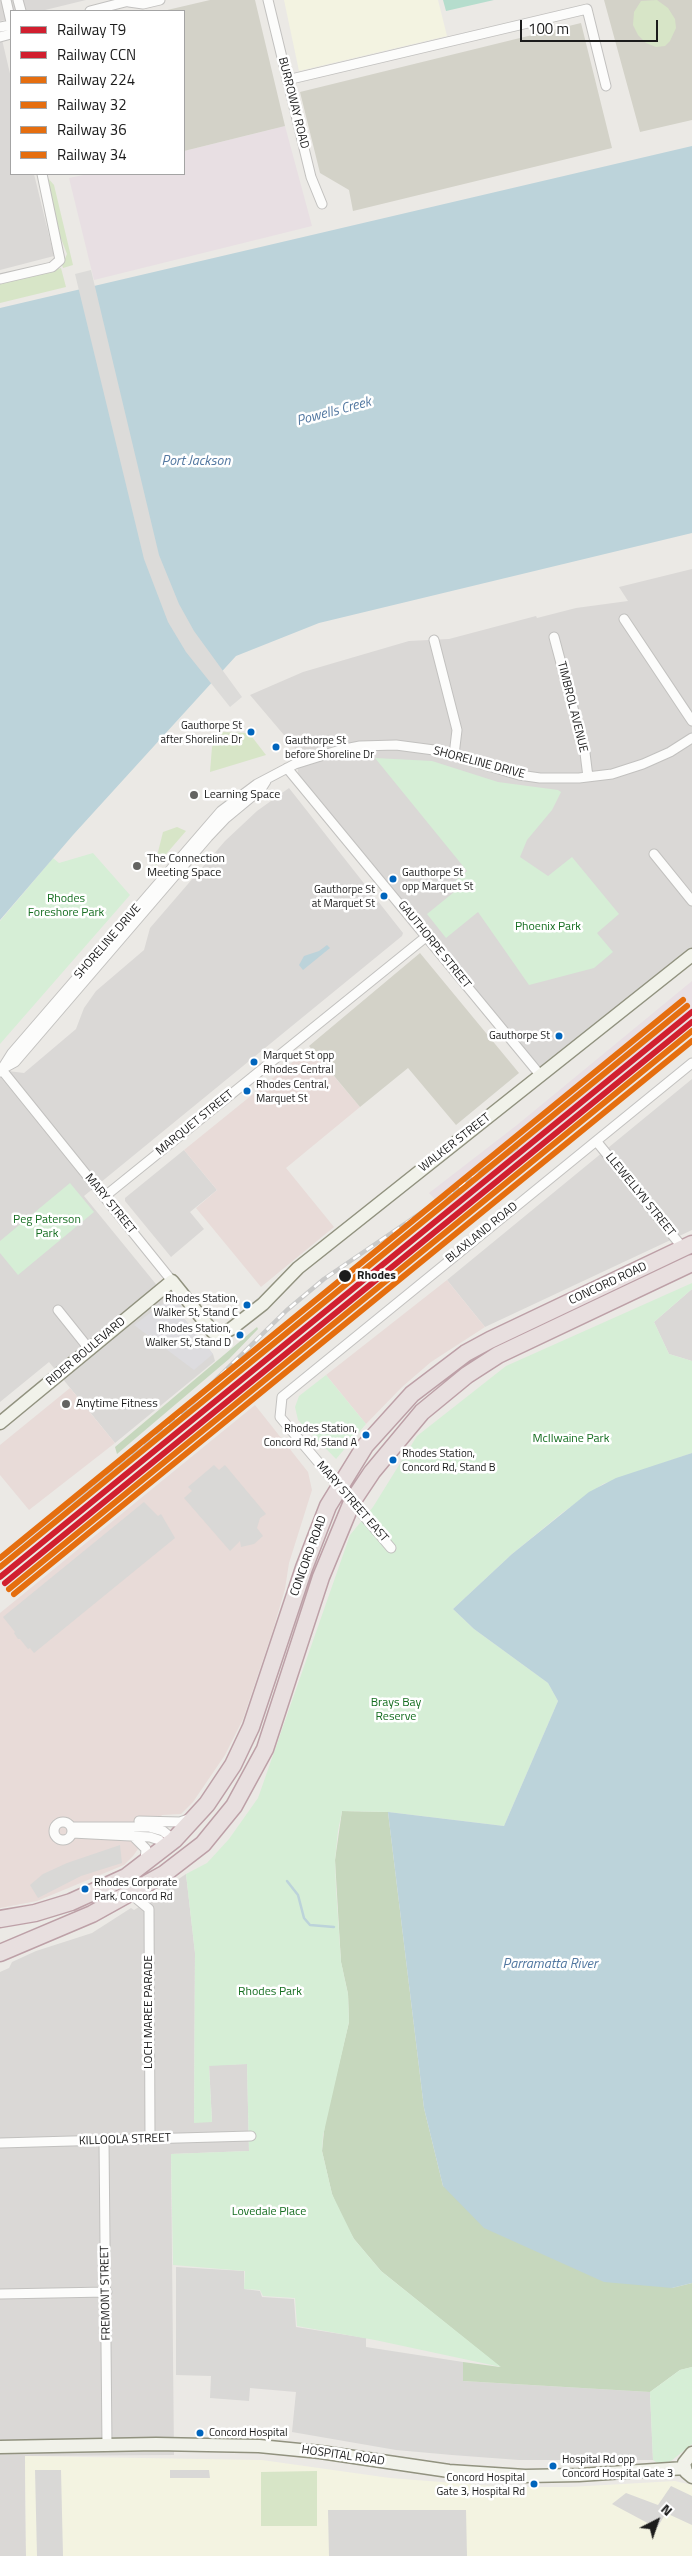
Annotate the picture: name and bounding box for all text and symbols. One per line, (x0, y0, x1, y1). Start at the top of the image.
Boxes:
legend (10, 10, 185, 175)
scale bar (522, 10, 660, 42)
text: 100 m (528, 17, 569, 40)
text: Railway T9 (57, 18, 126, 41)
text: Railway CCN (57, 43, 136, 66)
street label: BURROWAY ROAD (275, 56, 311, 150)
text: Railway 224 (57, 68, 135, 91)
text: Railway 32 (57, 93, 127, 116)
text: Railway 36 (57, 118, 127, 141)
text: Railway 34 (57, 143, 127, 166)
water label: Powells Creek (295, 394, 373, 430)
water label: Port Jackson (162, 454, 230, 470)
street label: TIMBROL AVENUE (554, 660, 590, 754)
place label: Gauthorpe St after Shoreline Dr (161, 719, 242, 745)
marker: Gauthorpe St after Shoreline Dr (246, 727, 256, 737)
place label: Gauthorpe St before Shoreline Dr (285, 734, 374, 760)
marker: Gauthorpe St before Shoreline Dr (271, 742, 281, 752)
street label: SHORELINE DRIVE (432, 744, 526, 782)
place label: Learning Space (204, 788, 280, 802)
marker: Learning Space (188, 789, 200, 801)
place label: The Connection Meeting Space (147, 852, 225, 880)
marker: The Connection Meeting Space (131, 860, 143, 872)
place label: Gauthorpe St opp Marquet St (402, 866, 473, 892)
marker: Gauthorpe St opp Marquet St (388, 874, 398, 884)
place label: Gauthorpe St at Marquet St (312, 883, 375, 909)
marker: Gauthorpe St at Marquet St (379, 891, 389, 901)
park label: Rhodes Foreshore Park (28, 892, 104, 920)
street label: GAUTHORPE STREET (394, 898, 474, 992)
street label: SHORELINE DRIVE (72, 902, 144, 982)
park label: Phoenix Park (515, 920, 581, 934)
place label: Gauthorpe St (489, 1029, 550, 1043)
marker: Gauthorpe St (554, 1031, 564, 1041)
place label: Marquet St opp Rhodes Central (263, 1049, 334, 1075)
marker: Marquet St opp Rhodes Central (249, 1057, 259, 1067)
place label: Rhodes Central, Marquet St (256, 1078, 329, 1104)
marker: Rhodes Central, Marquet St (242, 1086, 252, 1096)
street label: MARQUET STREET (153, 1087, 237, 1159)
street label: WALKER STREET (416, 1111, 494, 1175)
street label: LLEWELLYN STREET (602, 1151, 678, 1239)
street label: MARY STREET (81, 1171, 139, 1237)
street label: BLAXLAND ROAD (443, 1200, 521, 1266)
park label: Peg Paterson Park (13, 1213, 81, 1241)
street label: CONCORD ROAD (567, 1260, 649, 1308)
marker: Rhodes (337, 1268, 353, 1284)
place label: Rhodes (357, 1269, 396, 1283)
place label: Rhodes Station, Walker St, Stand C (153, 1292, 238, 1318)
marker: Rhodes Station, Walker St, Stand C (242, 1300, 252, 1310)
street label: RIDER BOULEVARD (43, 1315, 129, 1389)
place label: Rhodes Station, Walker St, Stand D (145, 1322, 231, 1348)
marker: Rhodes Station, Walker St, Stand D (235, 1330, 245, 1340)
place label: Anytime Fitness (76, 1397, 158, 1411)
marker: Anytime Fitness (60, 1398, 72, 1410)
place label: Rhodes Station, Concord Rd, Stand A (264, 1422, 357, 1448)
marker: Rhodes Station, Concord Rd, Stand A (361, 1430, 371, 1440)
park label: McIlwaine Park (533, 1432, 609, 1446)
place label: Rhodes Station, Concord Rd, Stand B (402, 1447, 496, 1473)
marker: Rhodes Station, Concord Rd, Stand B (388, 1455, 398, 1465)
street label: MARY STREET EAST (313, 1459, 391, 1545)
street label: CONCORD ROAD (288, 1514, 330, 1598)
park label: Brays Bay Reserve (371, 1696, 421, 1724)
place label: Rhodes Corporate Park, Concord Rd (94, 1876, 177, 1902)
marker: Rhodes Corporate Park, Concord Rd (80, 1884, 90, 1894)
street label: LOCH MAREE PARADE (142, 1955, 156, 2069)
water label: Parramatta River (502, 1957, 598, 1973)
park label: Rhodes Park (238, 1985, 302, 1999)
street label: KILLOOLA STREET (79, 2131, 171, 2149)
park label: Lovedale Place (232, 2205, 306, 2219)
street label: FREMONT STREET (98, 2245, 114, 2341)
place label: Concord Hospital (209, 2426, 287, 2440)
marker: Concord Hospital (195, 2428, 205, 2438)
street label: HOSPITAL ROAD (300, 2443, 386, 2469)
place label: Hospital Rd opp Concord Hospital Gate 3 (562, 2453, 673, 2479)
marker: Hospital Rd opp Concord Hospital Gate 3 (548, 2461, 558, 2471)
place label: Concord Hospital Gate 3, Hospital Rd (437, 2471, 525, 2497)
marker: Concord Hospital Gate 3, Hospital Rd (529, 2479, 539, 2489)
north arrow (632, 2496, 682, 2546)
text: N (657, 2498, 678, 2520)

